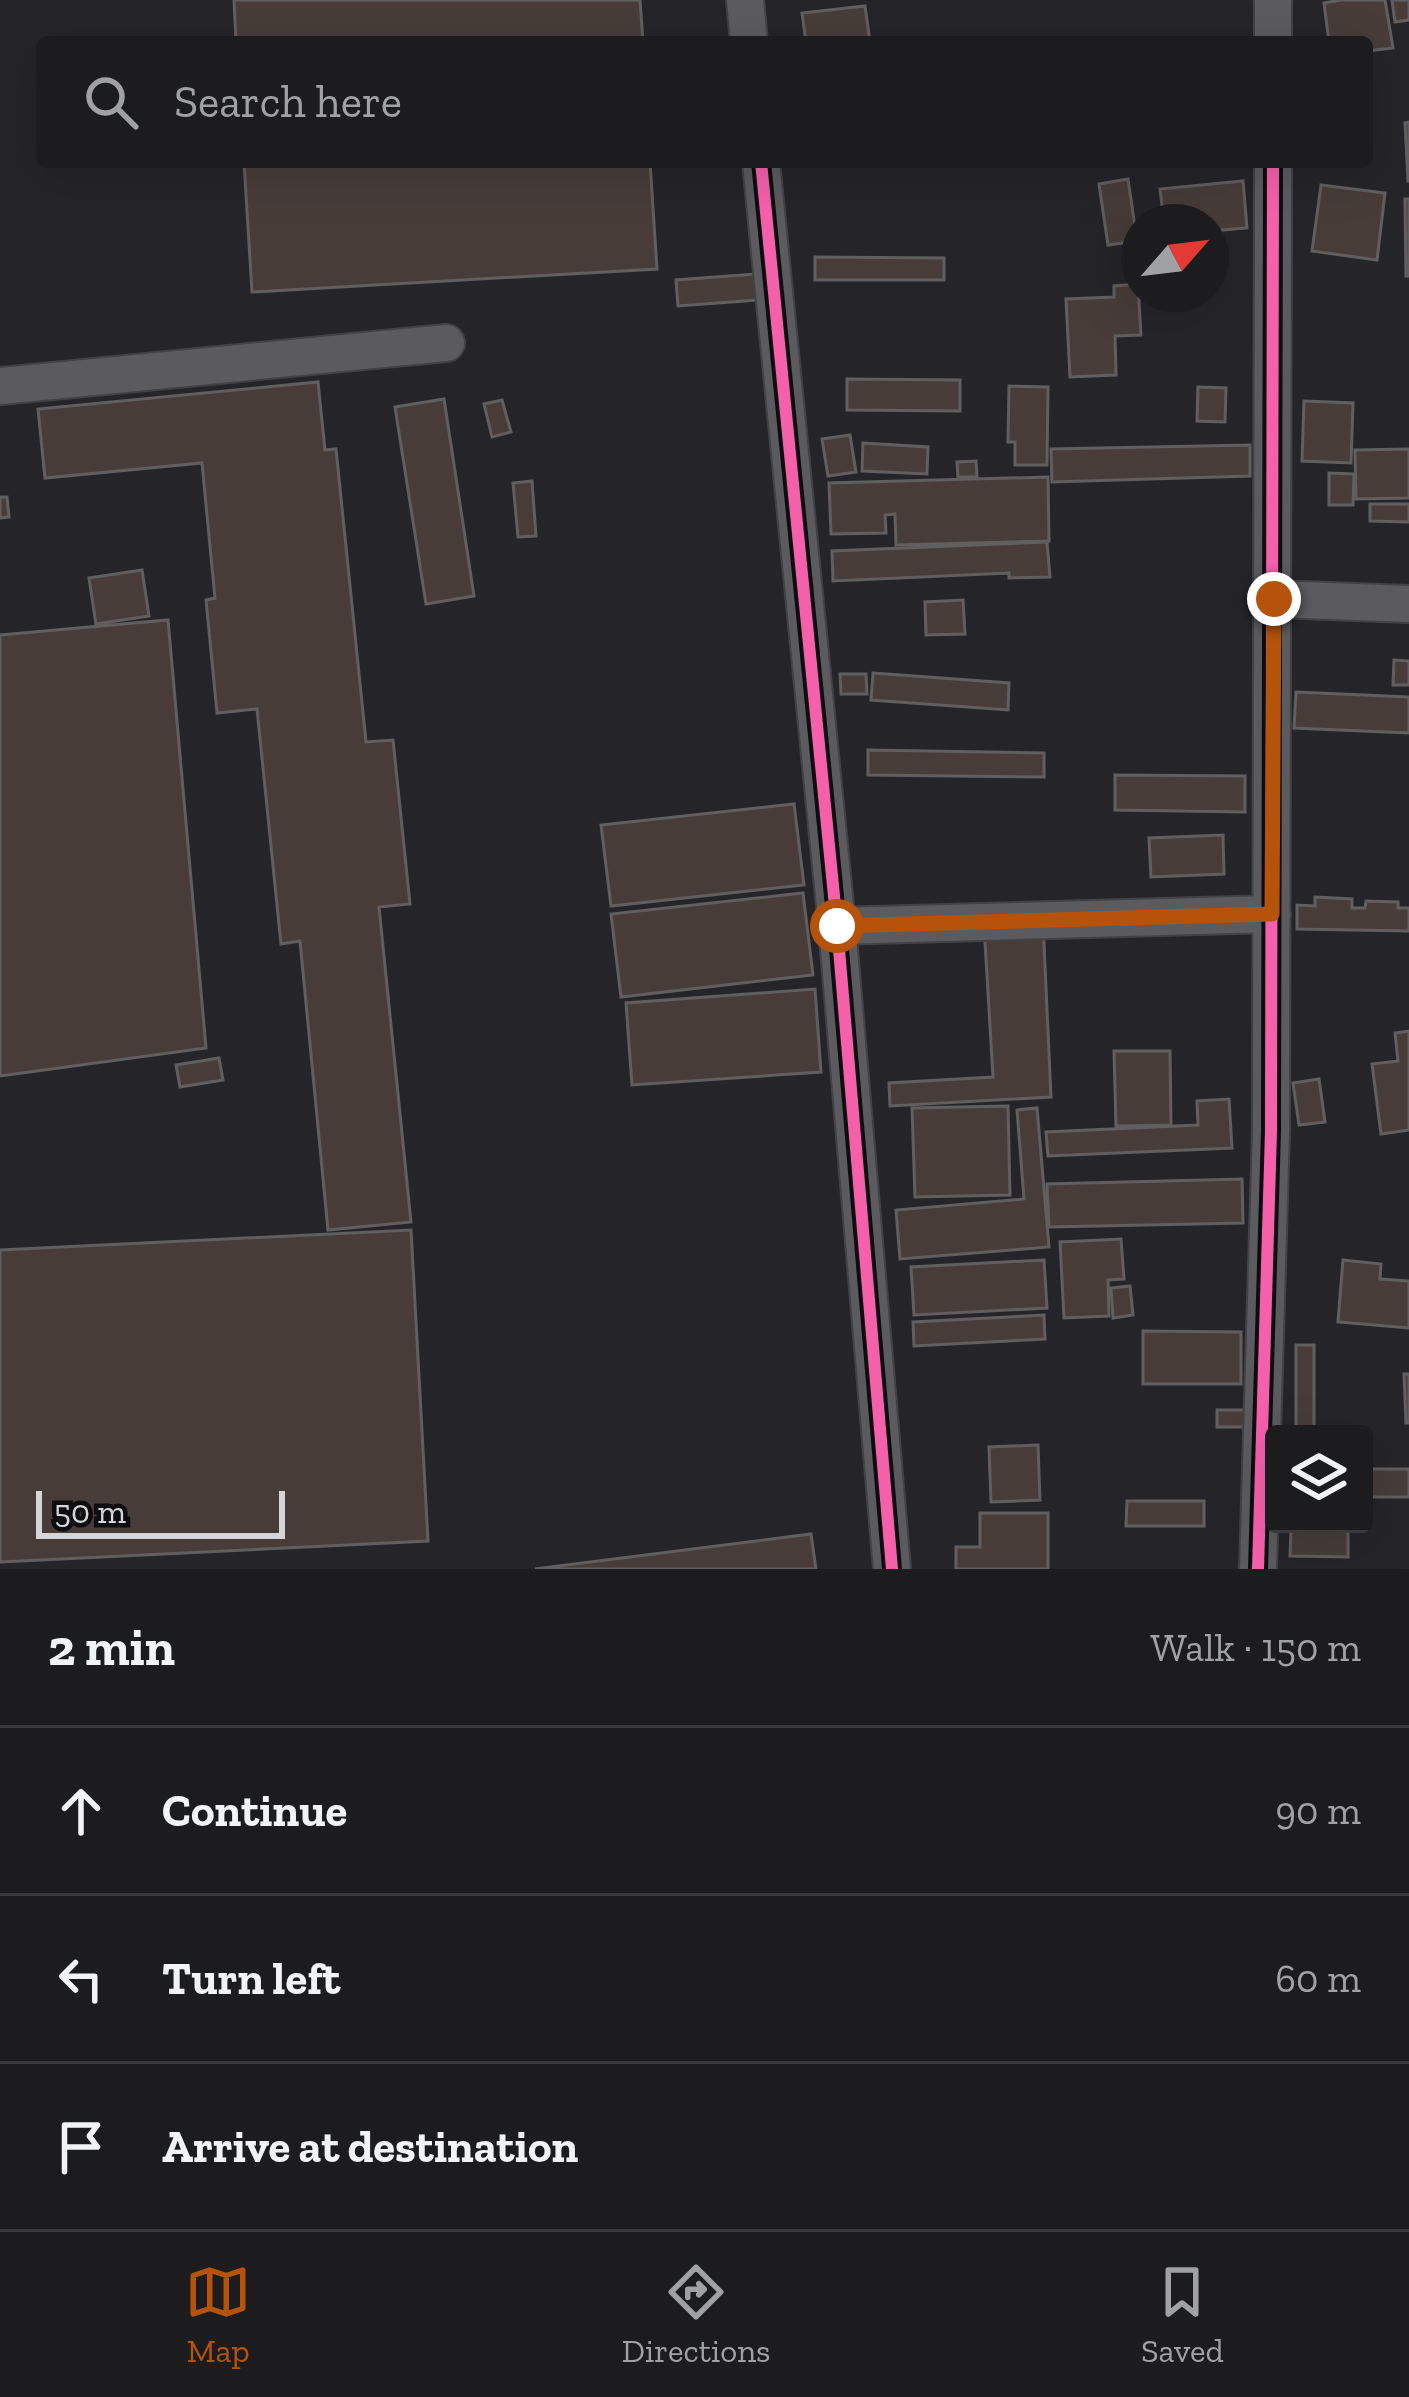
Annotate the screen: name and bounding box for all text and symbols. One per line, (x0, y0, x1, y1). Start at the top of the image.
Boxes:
search box (36, 36, 1373, 168)
icon: search (78, 69, 144, 135)
text: Search here (174, 75, 402, 129)
north arrow (1121, 204, 1229, 312)
route end (1247, 572, 1301, 626)
route start (810, 899, 864, 953)
map controls (1265, 1425, 1373, 1533)
button: layers (1265, 1425, 1373, 1533)
scale bar (36, 1485, 285, 1538)
text: 50 m (54, 1492, 126, 1531)
text: 2 min (48, 1617, 175, 1678)
text: Walk · 150 m (1151, 1624, 1361, 1671)
icon: ahead (48, 1778, 114, 1844)
text: Continue (162, 1784, 347, 1838)
text: 90 m (1275, 1787, 1361, 1834)
icon: left (48, 1946, 114, 2012)
text: Turn left (162, 1952, 340, 2006)
text: 60 m (1275, 1955, 1361, 2002)
icon: arrive (48, 2114, 114, 2180)
text: Arrive at destination (162, 2120, 578, 2174)
tab: Map (185, 2259, 251, 2370)
tab: Directions (622, 2259, 771, 2370)
tab: Saved (1141, 2259, 1224, 2370)

